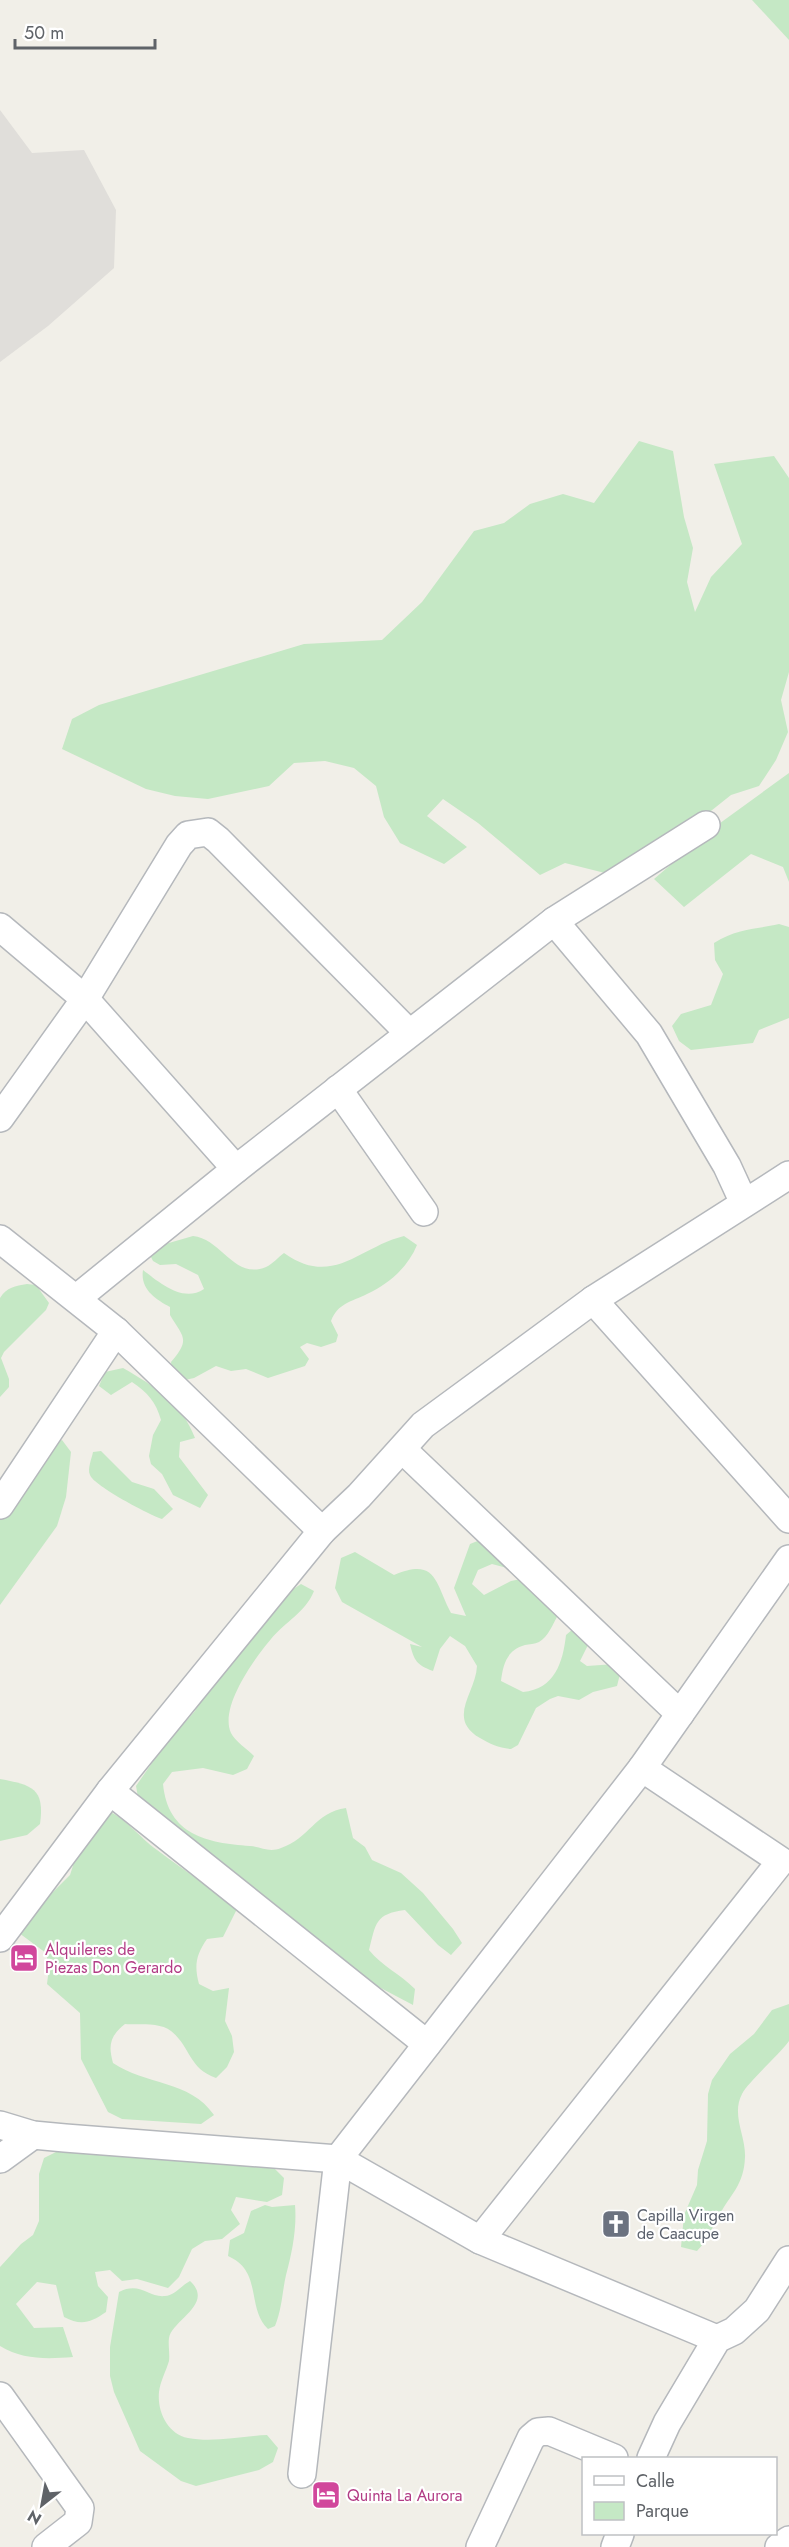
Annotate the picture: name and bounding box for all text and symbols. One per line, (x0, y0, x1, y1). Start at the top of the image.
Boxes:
scale bar (15, 12, 154, 50)
text: 50 m (24, 20, 64, 46)
place label: Alquileres de Piezas Don Gerardo (45, 1938, 182, 1979)
hotel icon: Alquileres de Piezas Don Gerardo (8, 1942, 40, 1974)
place label: Capilla Virgen de Caacupe (637, 2204, 735, 2245)
church icon: Capilla Virgen de Caacupe (600, 2208, 632, 2240)
legend (582, 2457, 777, 2535)
text: Calle (636, 2468, 675, 2494)
north arrow (12, 2475, 72, 2535)
hotel icon: Quinta La Aurora (310, 2479, 342, 2511)
place label: Quinta La Aurora (347, 2484, 462, 2507)
text: Parque (636, 2498, 689, 2524)
text: N (23, 2504, 46, 2531)

